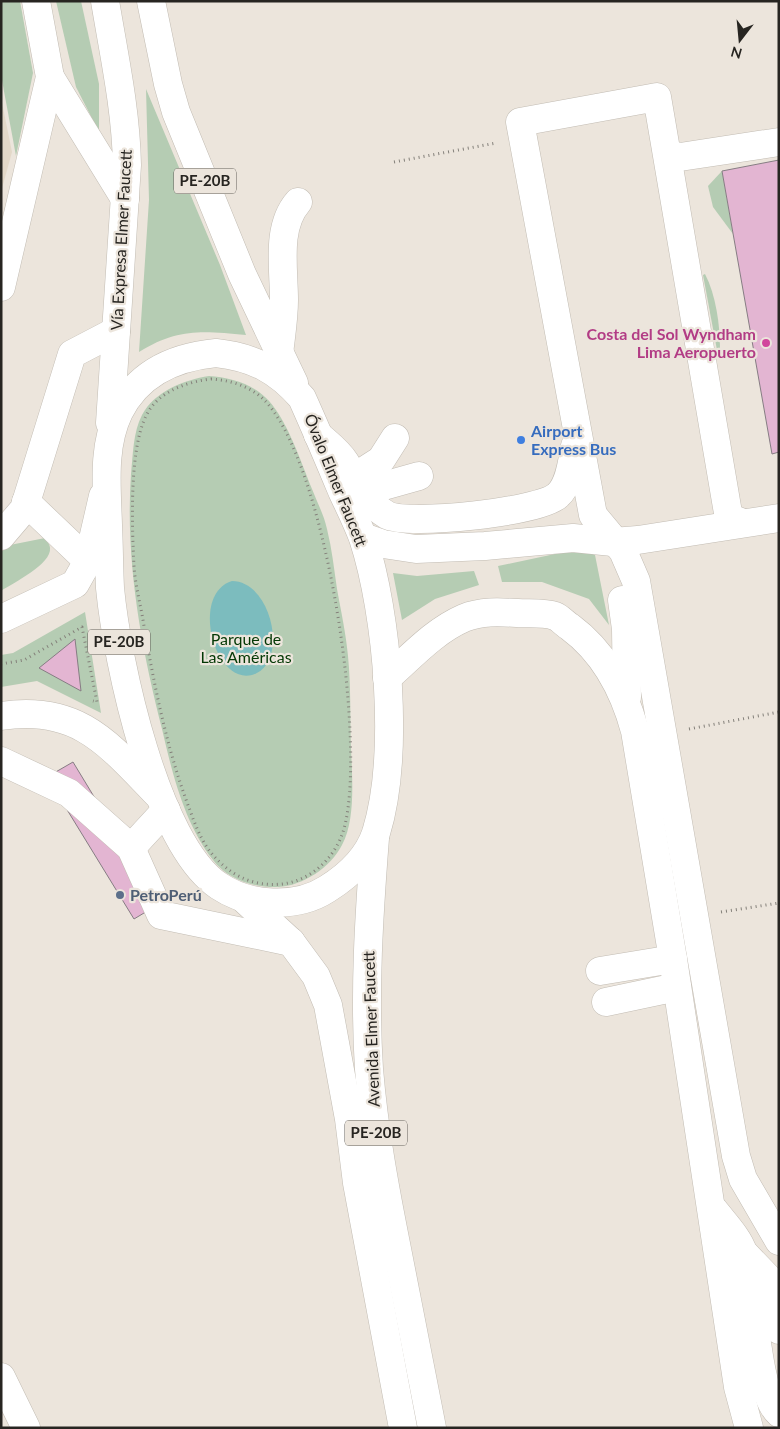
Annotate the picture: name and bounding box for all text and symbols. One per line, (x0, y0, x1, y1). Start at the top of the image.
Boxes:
north arrow (715, 15, 765, 65)
text: N (729, 43, 744, 63)
street label: Vía Expresa Elmer Faucett (106, 149, 135, 331)
road number: PE-20B (174, 168, 236, 194)
place label: Costa del Sol Wyndham Lima Aeropuerto (587, 324, 756, 361)
marker: Costa del Sol Wyndham Lima Aeropuerto (760, 337, 772, 349)
street label: Óvalo Elmer Faucett (301, 411, 372, 549)
place label: Airport Express Bus (530, 421, 616, 458)
marker: Airport Express Bus (515, 434, 527, 446)
park label: Parque de Las Américas (200, 629, 292, 666)
road number: PE-20B (88, 630, 150, 654)
place label: PetroPerú (130, 885, 202, 904)
marker: PetroPerú (114, 889, 126, 901)
street label: Avenida Elmer Faucett (358, 951, 383, 1107)
road number: PE-20B (345, 1120, 407, 1146)

